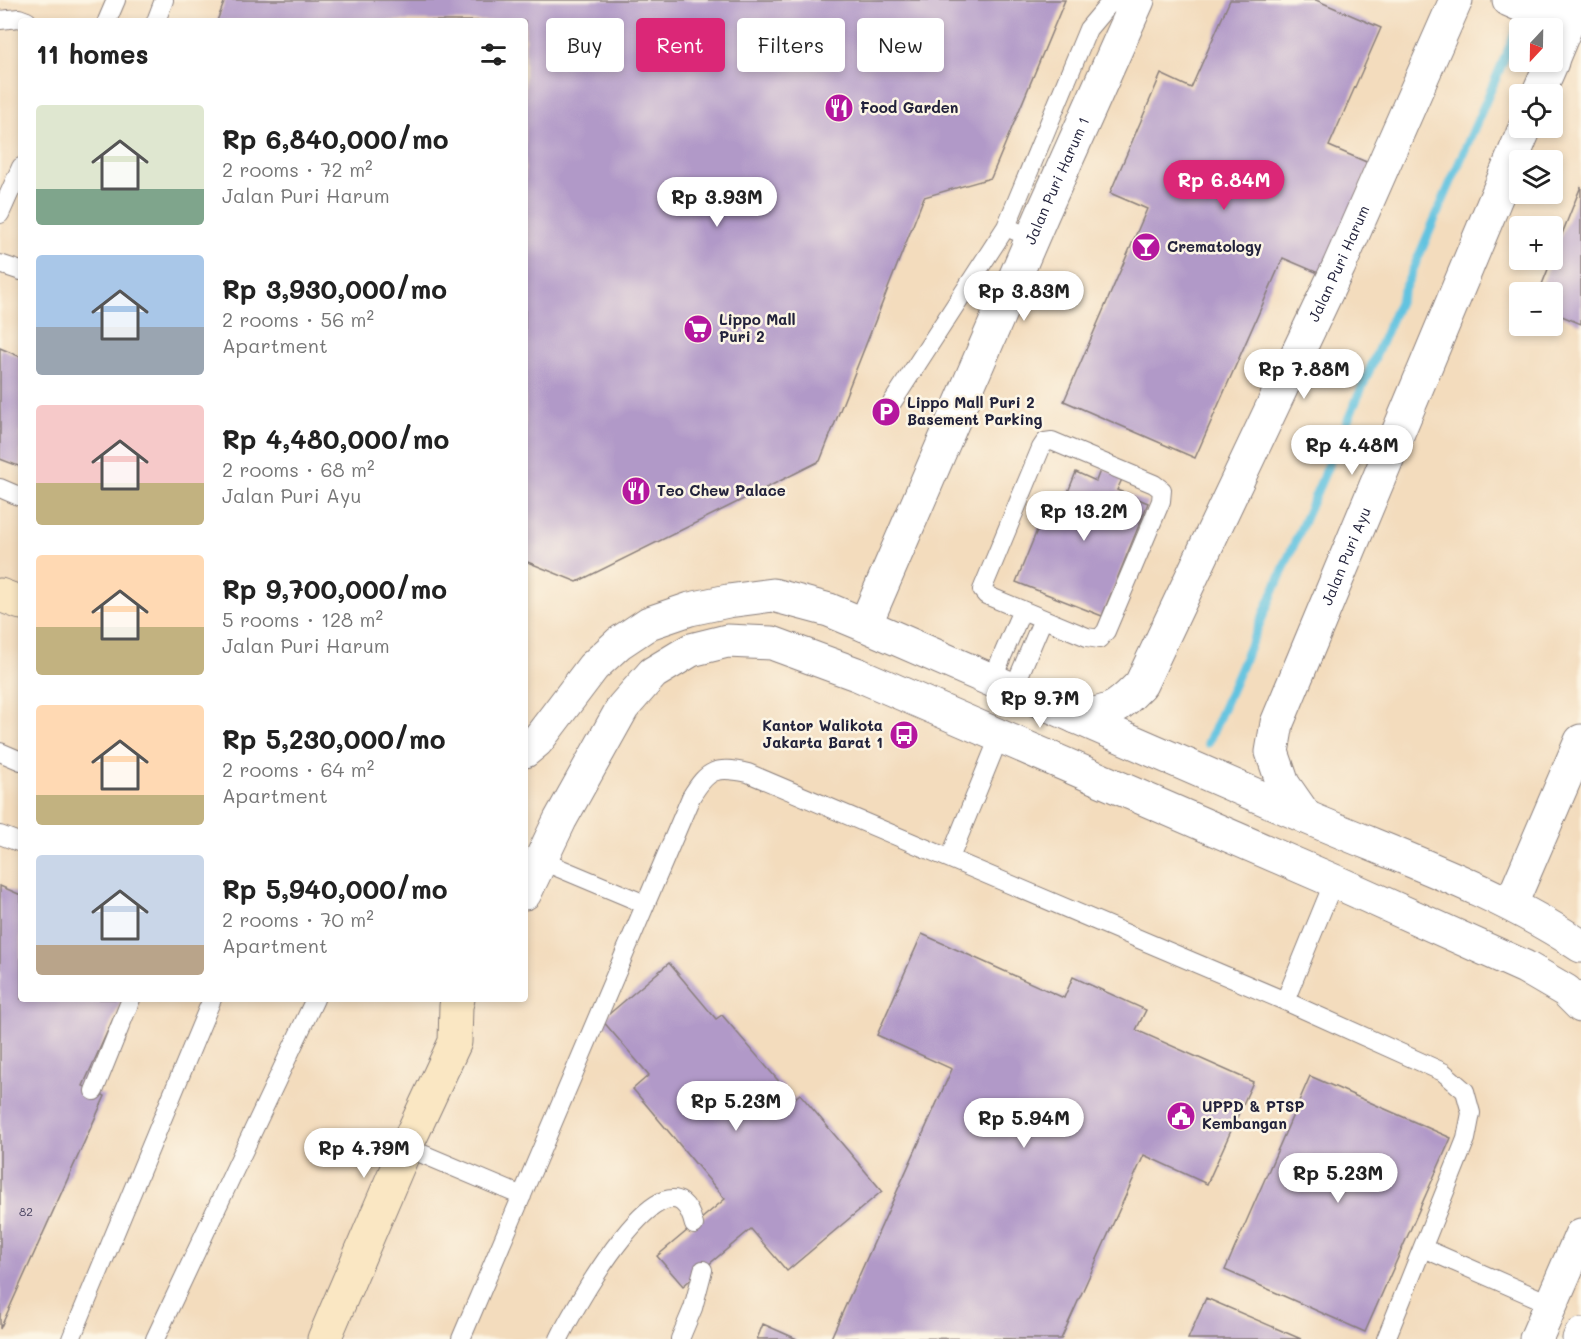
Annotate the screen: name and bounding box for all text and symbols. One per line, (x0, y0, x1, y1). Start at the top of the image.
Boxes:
chip: Buy (546, 18, 624, 72)
chip: Rent (636, 18, 725, 72)
chip: Filters (737, 18, 845, 72)
chip: New (857, 18, 944, 72)
north arrow (1509, 18, 1563, 72)
map controls (1509, 18, 1563, 336)
text: 11 homes (36, 37, 149, 71)
icon: filters (477, 38, 510, 71)
button: locate (1509, 84, 1563, 138)
restaurant icon: Food Garden (823, 92, 855, 124)
place label: Food Garden (860, 97, 958, 117)
street label: Jalan Puri Harum 1 (1019, 114, 1094, 247)
text: Rp 6,840,000/mo (222, 122, 449, 156)
icon: home (84, 129, 156, 201)
button: layers (1509, 150, 1563, 204)
text: 2 rooms · 72 m² (222, 156, 373, 182)
pin: Rp 6.84M (1162, 160, 1286, 211)
text: Rp 6.84M (1177, 166, 1271, 192)
pin: Rp 3.93M (655, 177, 779, 228)
text: Jalan Puri Harum (222, 182, 390, 208)
text: Rp 3.93M (671, 183, 763, 209)
street label: Jalan Puri Harum (1303, 202, 1373, 325)
button: + (1509, 216, 1563, 270)
bar icon: Crematology (1130, 231, 1162, 263)
place label: Crematology (1167, 236, 1262, 256)
pin: Rp 3.83M (962, 271, 1086, 322)
text: Rp 3,930,000/mo (222, 272, 447, 306)
text: Rp 3.83M (978, 277, 1070, 303)
icon: home (84, 279, 156, 351)
button: − (1509, 282, 1563, 336)
text: 2 rooms · 56 m² (222, 306, 374, 332)
place label: Lippo Mall Puri 2 (719, 309, 796, 346)
supermarket icon: Lippo Mall Puri 2 (682, 313, 714, 345)
text: Apartment (222, 332, 328, 358)
pin: Rp 7.88M (1242, 349, 1366, 400)
text: Rp 7.88M (1258, 355, 1350, 381)
place label: Lippo Mall Puri 2 Basement Parking (907, 392, 1042, 429)
parking icon: Lippo Mall Puri 2 Basement Parking (870, 396, 902, 428)
text: Rp 4,480,000/mo (222, 422, 449, 456)
pin: Rp 4.48M (1290, 425, 1414, 476)
icon: home (84, 429, 156, 501)
text: Rp 4.48M (1305, 431, 1399, 457)
text: 2 rooms · 68 m² (222, 456, 375, 482)
restaurant icon: Teo Chew Palace (620, 475, 652, 507)
place label: Teo Chew Palace (657, 480, 786, 500)
text: Jalan Puri Ayu (222, 482, 361, 508)
pin: Rp 13.2M (1022, 491, 1146, 542)
text: Rp 13.2M (1040, 497, 1128, 523)
street label: Jalan Puri Ayu (1316, 504, 1375, 608)
text: Rp 9,700,000/mo (222, 572, 447, 606)
icon: home (84, 579, 156, 651)
text: 5 rooms · 128 m² (222, 606, 383, 632)
text: Jalan Puri Harum (222, 632, 390, 658)
pin: Rp 9.7M (985, 678, 1095, 729)
text: Rp 9.7M (1000, 684, 1080, 710)
place label: Kantor Walikota Jakarta Barat 1 (762, 715, 883, 752)
bus stop icon: Kantor Walikota Jakarta Barat 1 (888, 719, 920, 751)
text: Rp 5,230,000/mo (222, 722, 446, 756)
icon: home (84, 729, 156, 801)
text: 2 rooms · 64 m² (222, 756, 374, 782)
text: Apartment (222, 782, 328, 808)
text: Rp 5,940,000/mo (222, 872, 447, 906)
icon: home (84, 879, 156, 951)
text: 2 rooms · 70 m² (222, 906, 374, 932)
text: Apartment (222, 932, 328, 958)
pin: Rp 5.23M (674, 1081, 798, 1132)
text: Rp 5.23M (691, 1087, 781, 1113)
place label: UPPD & PTSP Kembangan (1202, 1096, 1305, 1133)
pin: Rp 5.94M (962, 1098, 1086, 1149)
public building icon: UPPD & PTSP Kembangan (1165, 1100, 1197, 1132)
text: Rp 5.94M (978, 1104, 1070, 1130)
pin: Rp 4.79M (302, 1128, 426, 1179)
text: Rp 4.79M (318, 1134, 410, 1160)
pin: Rp 5.23M (1276, 1153, 1400, 1204)
text: Rp 5.23M (1293, 1159, 1383, 1185)
house number: 82 (19, 1203, 33, 1219)

